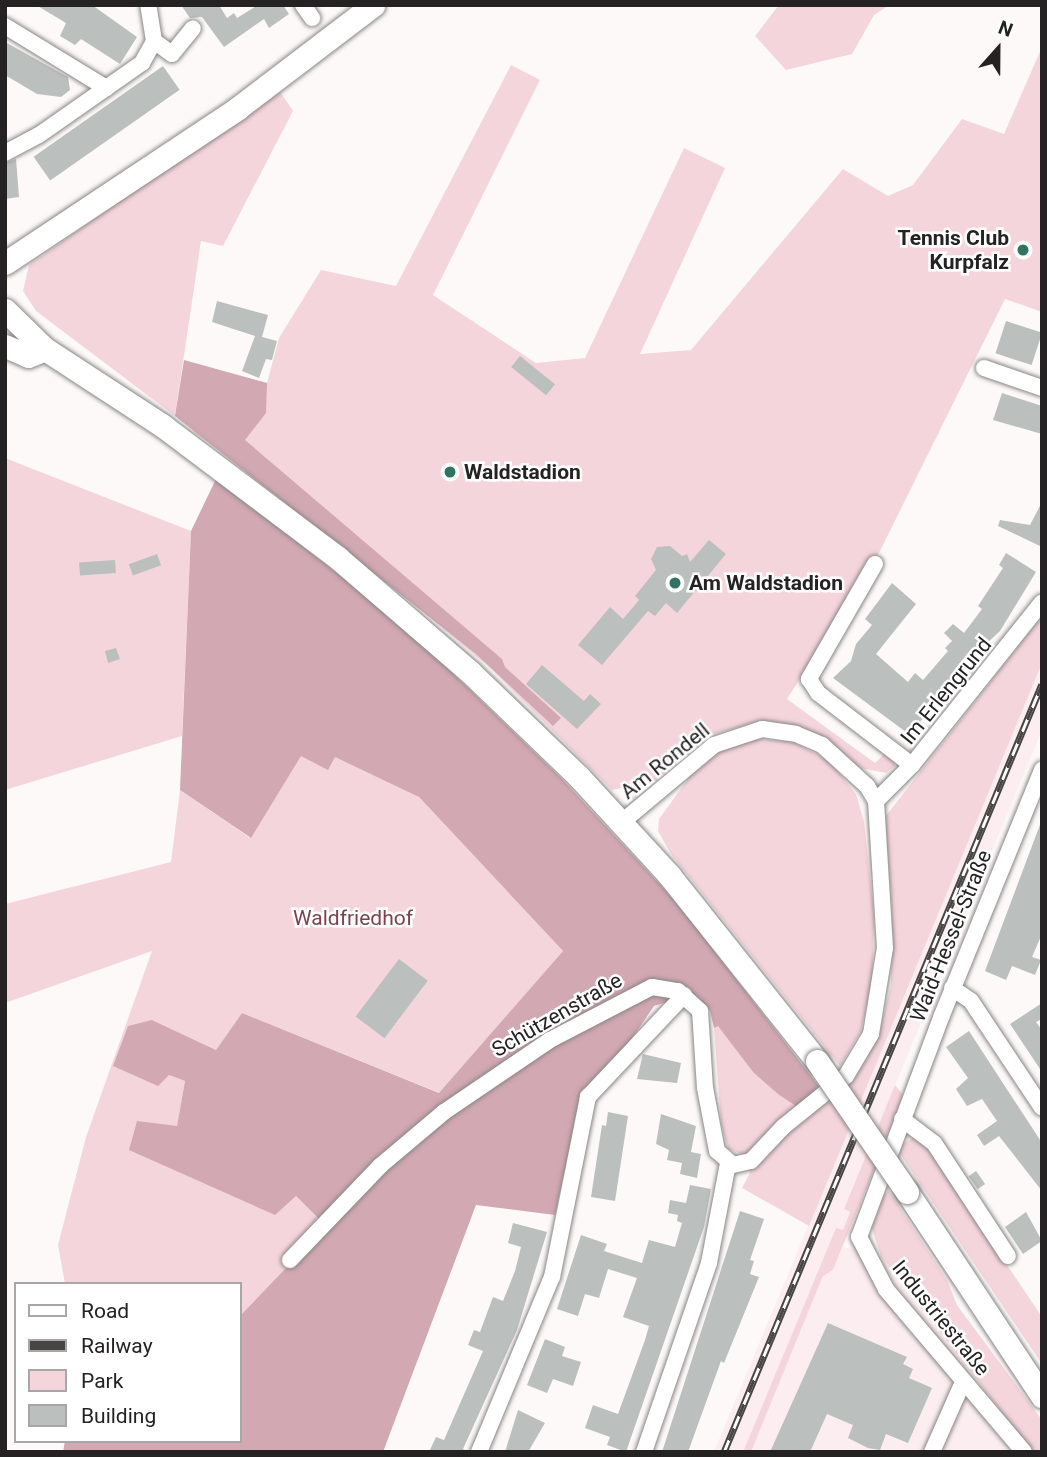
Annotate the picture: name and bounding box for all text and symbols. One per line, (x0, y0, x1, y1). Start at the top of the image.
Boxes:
north arrow (963, 14, 1033, 84)
text: N (995, 16, 1016, 42)
place label: Tennis Club Kurpfalz (898, 225, 1009, 275)
marker: Tennis Club Kurpfalz (1015, 242, 1031, 258)
place label: Waldstadion (464, 459, 581, 485)
marker: Waldstadion (442, 464, 458, 480)
place label: Am Waldstadion (689, 570, 843, 596)
marker: Am Waldstadion (667, 575, 683, 591)
street label: Im Erlengrund (895, 632, 997, 750)
street label: Am Rondell (615, 718, 715, 804)
street label: Waid-Hessel-Straße (905, 846, 997, 1026)
park label: Waldfriedhof (293, 905, 413, 931)
street label: Schützenstraße (488, 968, 626, 1062)
street label: Industriestraße (887, 1255, 995, 1381)
legend (14, 1282, 242, 1443)
text: Road (81, 1299, 129, 1323)
text: Railway (81, 1334, 153, 1358)
text: Park (81, 1369, 123, 1393)
text: Building (81, 1404, 156, 1428)

